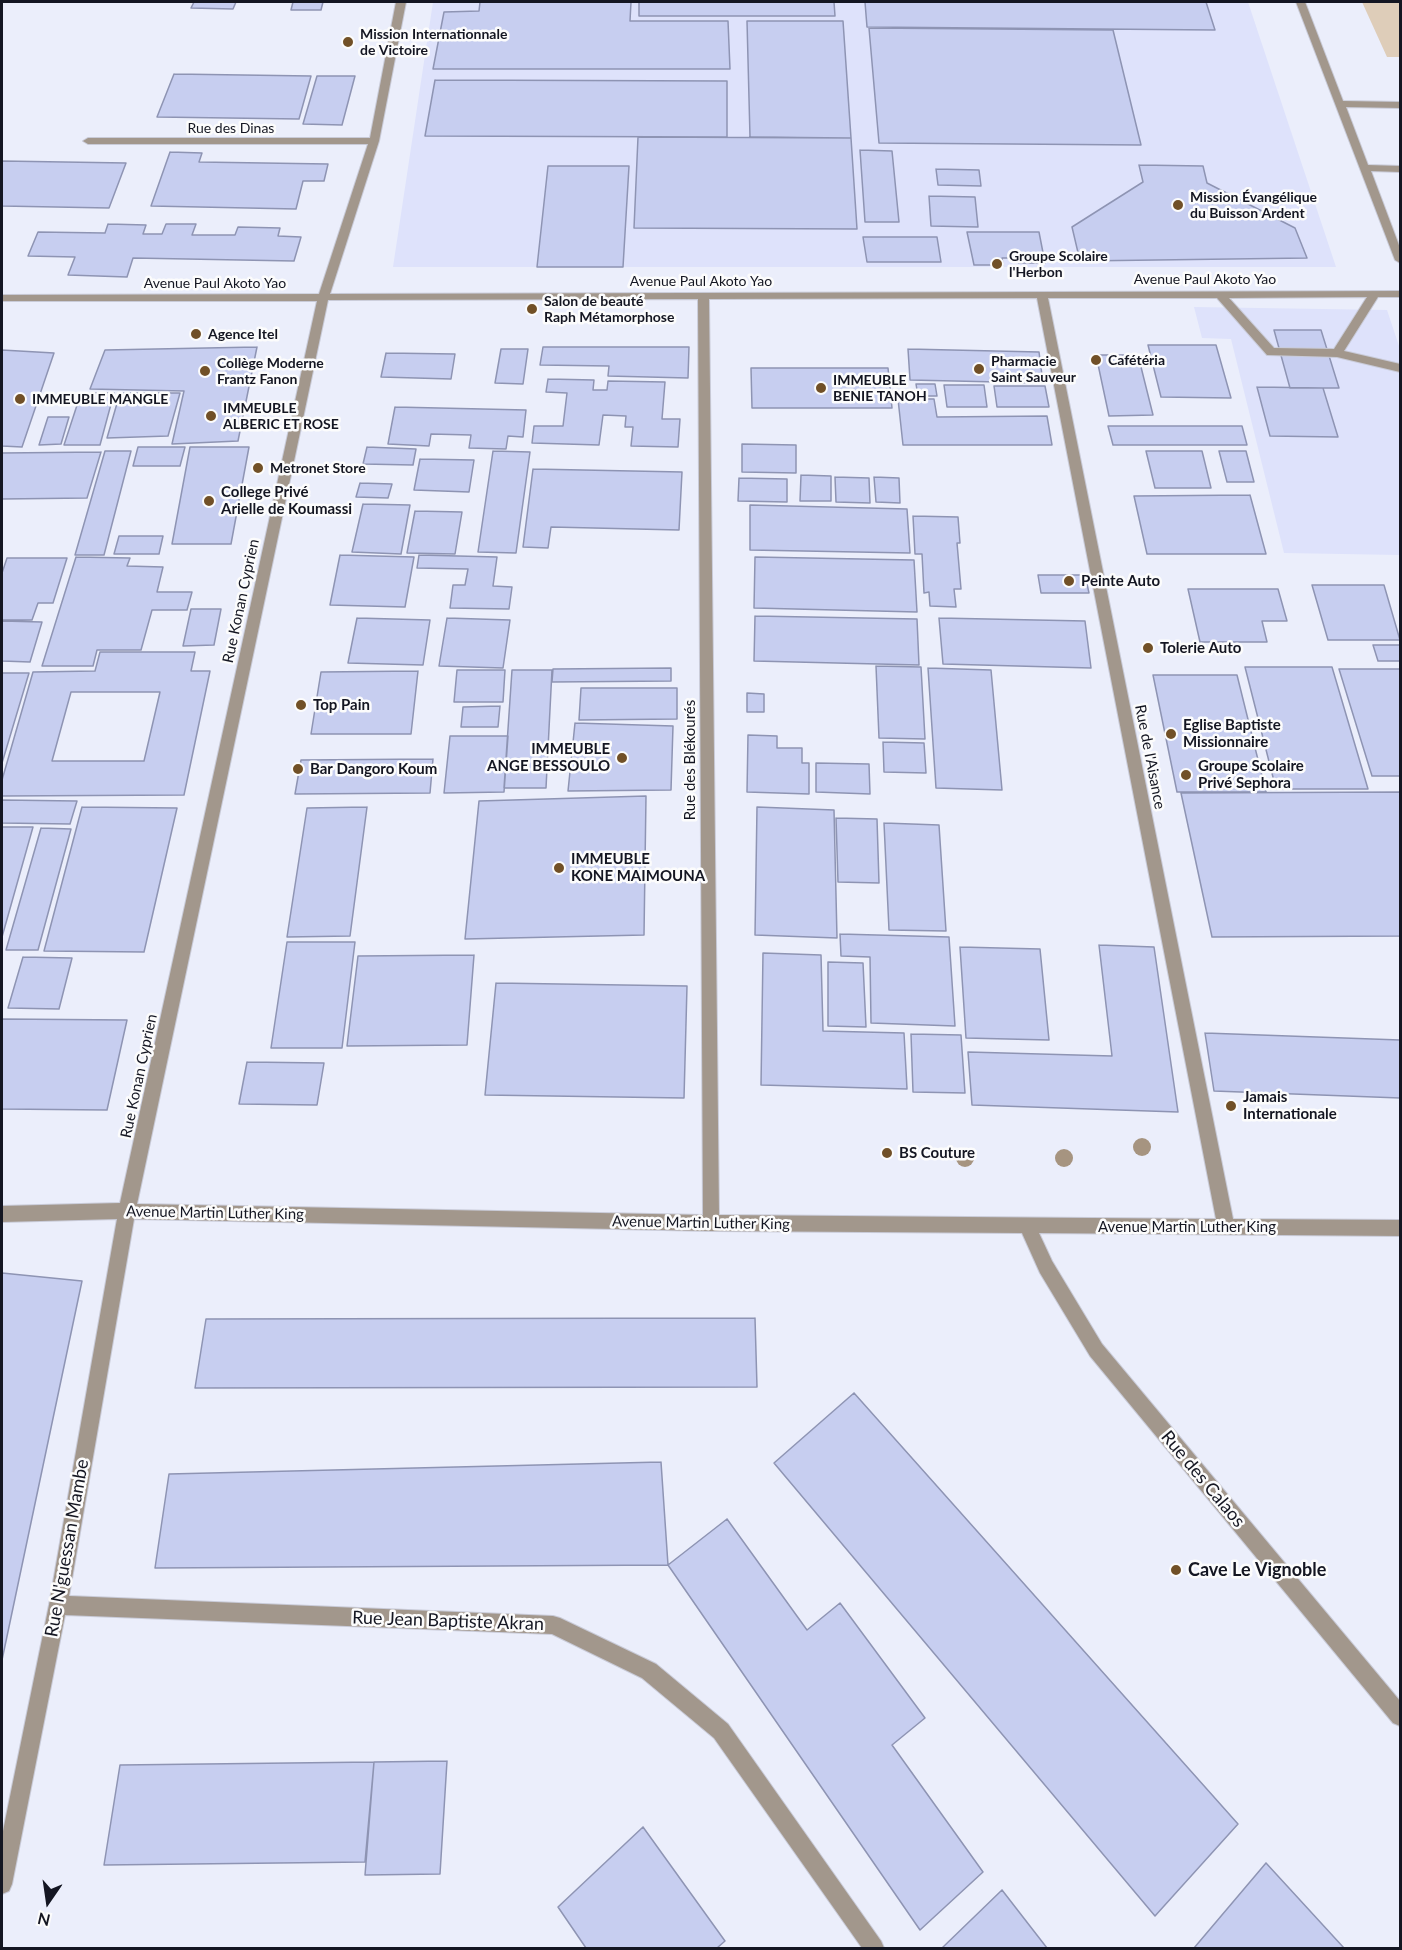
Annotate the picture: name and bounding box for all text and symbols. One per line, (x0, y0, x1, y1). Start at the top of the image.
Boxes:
place label: Mission Internationnale de Victoire (360, 26, 507, 58)
marker: Mission Internationnale de Victoire (341, 35, 355, 49)
street label: Rue des Dinas (188, 120, 274, 136)
place label: Mission Évangélique du Buisson Ardent (1190, 189, 1317, 222)
marker: Mission Évangélique du Buisson Ardent (1171, 198, 1185, 212)
place label: Groupe Scolaire l'Herbon (1009, 248, 1108, 280)
marker: Groupe Scolaire l'Herbon (990, 257, 1004, 271)
street label: Avenue Paul Akoto Yao (1134, 271, 1276, 287)
street label: Avenue Paul Akoto Yao (630, 273, 772, 289)
street label: Avenue Paul Akoto Yao (144, 275, 286, 291)
place label: Salon de beauté Raph Métamorphose (544, 293, 674, 326)
marker: Salon de beauté Raph Métamorphose (525, 302, 539, 316)
place label: Agence Itel (208, 326, 278, 342)
marker: Agence Itel (189, 327, 203, 341)
place label: Cafétéria (1108, 352, 1165, 368)
place label: Pharmacie Saint Sauveur (991, 353, 1076, 386)
marker: Cafétéria (1089, 353, 1103, 367)
place label: Collège Moderne Frantz Fanon (217, 355, 324, 388)
marker: Pharmacie Saint Sauveur (972, 362, 986, 376)
marker: Collège Moderne Frantz Fanon (198, 364, 212, 378)
place label: IMMEUBLE BENIE TANOH (833, 372, 927, 404)
marker: IMMEUBLE BENIE TANOH (814, 381, 828, 395)
place label: IMMEUBLE MANGLE (32, 391, 168, 407)
marker: IMMEUBLE MANGLE (13, 392, 27, 406)
place label: IMMEUBLE ALBERIC ET ROSE (223, 400, 339, 432)
marker: IMMEUBLE ALBERIC ET ROSE (204, 409, 218, 423)
place label: Metronet Store (270, 460, 366, 476)
marker: Metronet Store (251, 461, 265, 475)
place label: College Privé Arielle de Koumassi (221, 483, 352, 518)
marker: College Privé Arielle de Koumassi (202, 494, 216, 508)
street label: Rue Konan Cyprien (219, 537, 263, 665)
place label: Peinte Auto (1081, 572, 1160, 590)
marker: Peinte Auto (1062, 574, 1076, 588)
place label: Tolerie Auto (1160, 639, 1241, 657)
marker: Tolerie Auto (1141, 641, 1155, 655)
place label: Top Pain (313, 696, 370, 714)
marker: Top Pain (294, 698, 308, 712)
street label: Rue des Blékourés (681, 700, 699, 820)
street label: Rue de l'Aisance (1131, 703, 1169, 811)
place label: Eglise Baptiste Missionnaire (1183, 716, 1281, 751)
marker: Eglise Baptiste Missionnaire (1164, 727, 1178, 741)
place label: IMMEUBLE ANGE BESSOULO (487, 740, 610, 775)
marker: IMMEUBLE ANGE BESSOULO (615, 751, 629, 765)
place label: Groupe Scolaire Privé Sephora (1198, 757, 1304, 792)
place label: Bar Dangoro Koum (310, 760, 437, 778)
marker: Bar Dangoro Koum (291, 762, 305, 776)
marker: Groupe Scolaire Privé Sephora (1179, 768, 1193, 782)
place label: IMMEUBLE KONE MAIMOUNA (571, 850, 705, 885)
marker: IMMEUBLE KONE MAIMOUNA (552, 861, 566, 875)
street label: Rue Konan Cyprien (117, 1012, 161, 1140)
place label: Jamais Internationale (1243, 1088, 1337, 1123)
marker: Jamais Internationale (1224, 1099, 1238, 1113)
place label: BS Couture (899, 1144, 975, 1162)
marker: BS Couture (880, 1146, 894, 1160)
street label: Avenue Martin Luther King (126, 1202, 304, 1224)
street label: Avenue Martin Luther King (612, 1212, 790, 1234)
street label: Avenue Martin Luther King (1098, 1218, 1276, 1236)
street label: Rue des Calaos (1156, 1426, 1250, 1532)
street label: Rue N'guessan Mambe (41, 1457, 93, 1639)
place label: Cave Le Vignoble (1188, 1559, 1326, 1581)
marker: Cave Le Vignoble (1169, 1563, 1183, 1577)
street label: Rue Jean Baptiste Akran (352, 1607, 544, 1635)
north arrow (18, 1872, 78, 1932)
text: N (36, 1909, 52, 1931)

